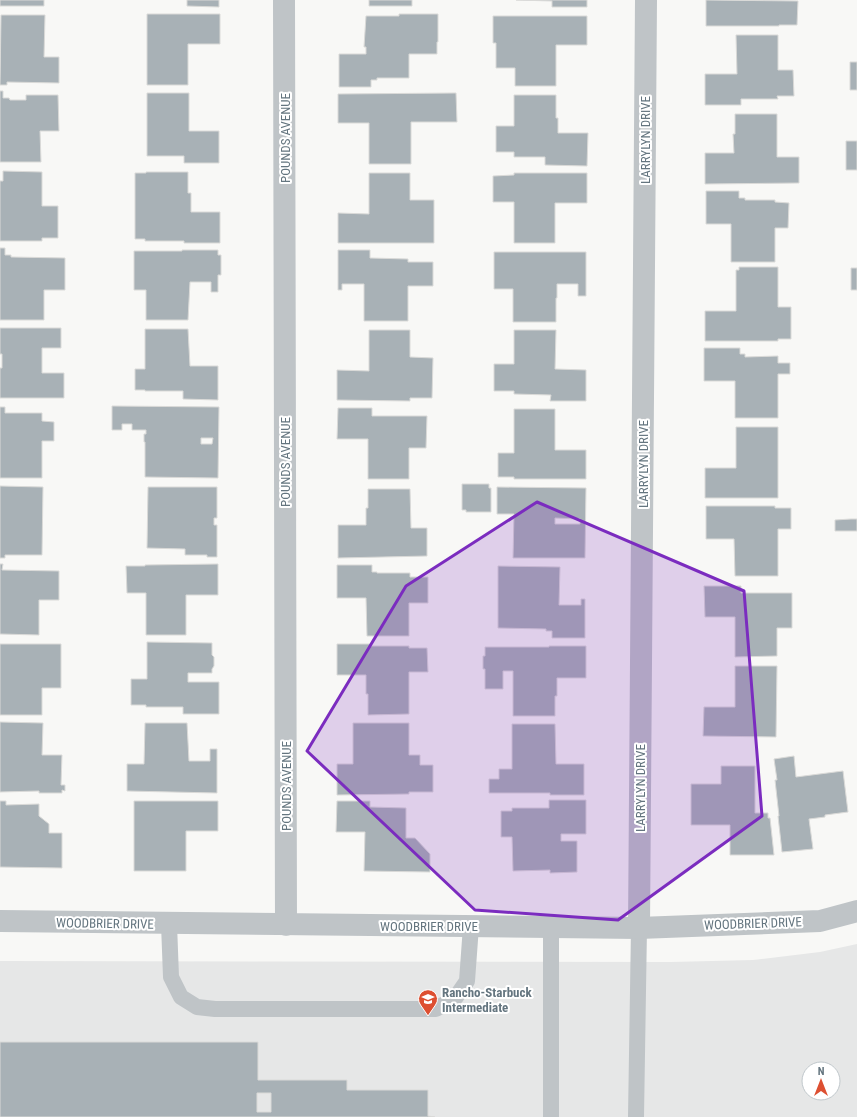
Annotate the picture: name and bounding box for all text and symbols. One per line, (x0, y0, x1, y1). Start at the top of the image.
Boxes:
street label: POUNDS AVENUE (278, 93, 293, 183)
street label: LARRYLYN DRIVE (638, 96, 653, 184)
street label: POUNDS AVENUE (278, 417, 293, 507)
street label: LARRYLYN DRIVE (636, 420, 651, 508)
street label: POUNDS AVENUE (279, 741, 294, 831)
street label: LARRYLYN DRIVE (633, 744, 648, 832)
street label: WOODBRIER DRIVE (704, 914, 802, 933)
street label: WOODBRIER DRIVE (56, 915, 154, 932)
street label: WOODBRIER DRIVE (380, 919, 478, 934)
place label: Rancho-Starbuck Intermediate (442, 985, 532, 1015)
school or university icon: Rancho-Starbuck Intermediate (417, 988, 439, 1016)
north arrow (801, 1061, 841, 1101)
text: N (818, 1065, 825, 1078)

